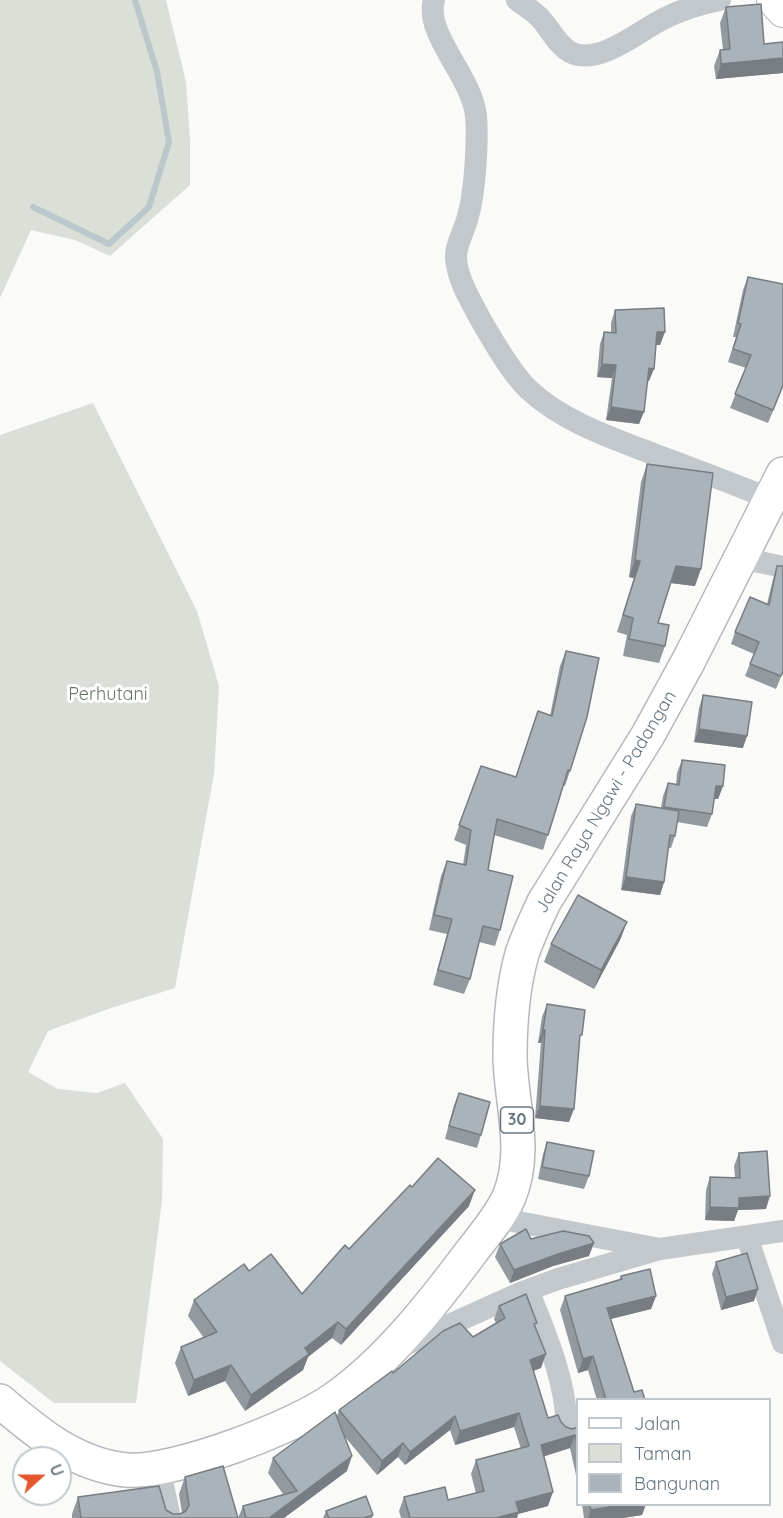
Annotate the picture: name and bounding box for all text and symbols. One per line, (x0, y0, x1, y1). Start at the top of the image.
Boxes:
park label: Perhutani (68, 684, 148, 706)
street label: Jalan Raya Ngawi - Padangan (531, 687, 681, 917)
road number: 30 (500, 1107, 534, 1133)
legend (576, 1398, 771, 1506)
text: Jalan (634, 1412, 681, 1435)
text: Taman (634, 1442, 692, 1465)
north arrow (12, 1446, 72, 1506)
text: U (46, 1461, 68, 1479)
text: Bangunan (634, 1472, 720, 1495)

